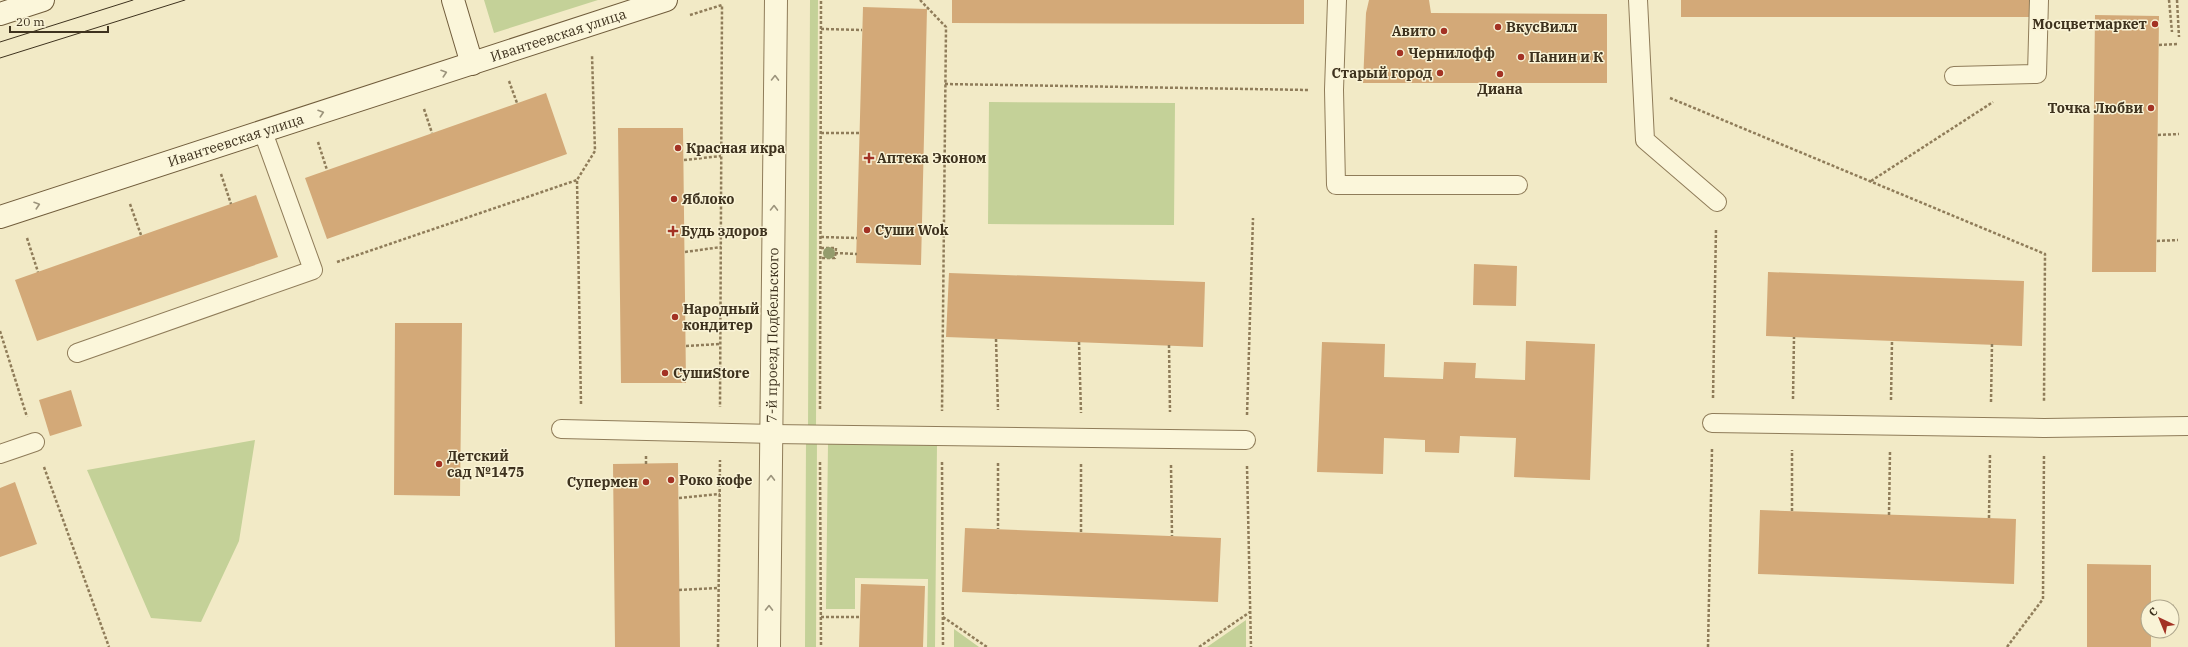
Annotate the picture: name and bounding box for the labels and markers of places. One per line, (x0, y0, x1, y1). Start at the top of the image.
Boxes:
place label: Мосцветмаркет (2032, 15, 2147, 33)
place label: ВкусВилл (1506, 18, 1577, 36)
marker: Мосцветмаркет (2150, 19, 2160, 29)
place label: Авито (1392, 22, 1436, 40)
marker: ВкусВилл (1493, 22, 1503, 32)
marker: Авито (1439, 26, 1449, 36)
place label: Чернилофф (1408, 44, 1495, 62)
marker: Чернилофф (1395, 48, 1405, 58)
place label: Панин и К (1529, 48, 1604, 66)
marker: Панин и К (1516, 52, 1526, 62)
place label: Старый город (1332, 64, 1432, 82)
marker: Старый город (1435, 68, 1445, 78)
marker: Диана (1495, 69, 1505, 79)
place label: Диана (1477, 80, 1523, 98)
place label: Точка Любви (2047, 99, 2143, 117)
marker: Точка Любви (2146, 103, 2156, 113)
place label: Красная икра (686, 139, 785, 157)
marker: Красная икра (673, 143, 683, 153)
place label: Аптека Эконом (877, 149, 986, 167)
marker: Аптека Эконом (864, 153, 874, 163)
place label: Яблоко (682, 190, 734, 208)
marker: Яблоко (669, 194, 679, 204)
place label: Суши Wok (875, 221, 949, 239)
place label: Будь здоров (681, 222, 768, 240)
marker: Суши Wok (862, 225, 872, 235)
marker: Будь здоров (668, 226, 678, 236)
place label: Народный кондитер (683, 300, 760, 334)
marker: Народный кондитер (670, 312, 680, 322)
place label: СушиStore (673, 364, 750, 382)
marker: СушиStore (660, 368, 670, 378)
place label: Детский сад №1475 (447, 447, 525, 481)
marker: Детский сад №1475 (434, 459, 444, 469)
place label: Роко кофе (679, 471, 753, 489)
place label: Супермен (567, 473, 638, 491)
marker: Роко кофе (666, 475, 676, 485)
marker: Супермен (641, 477, 651, 487)

